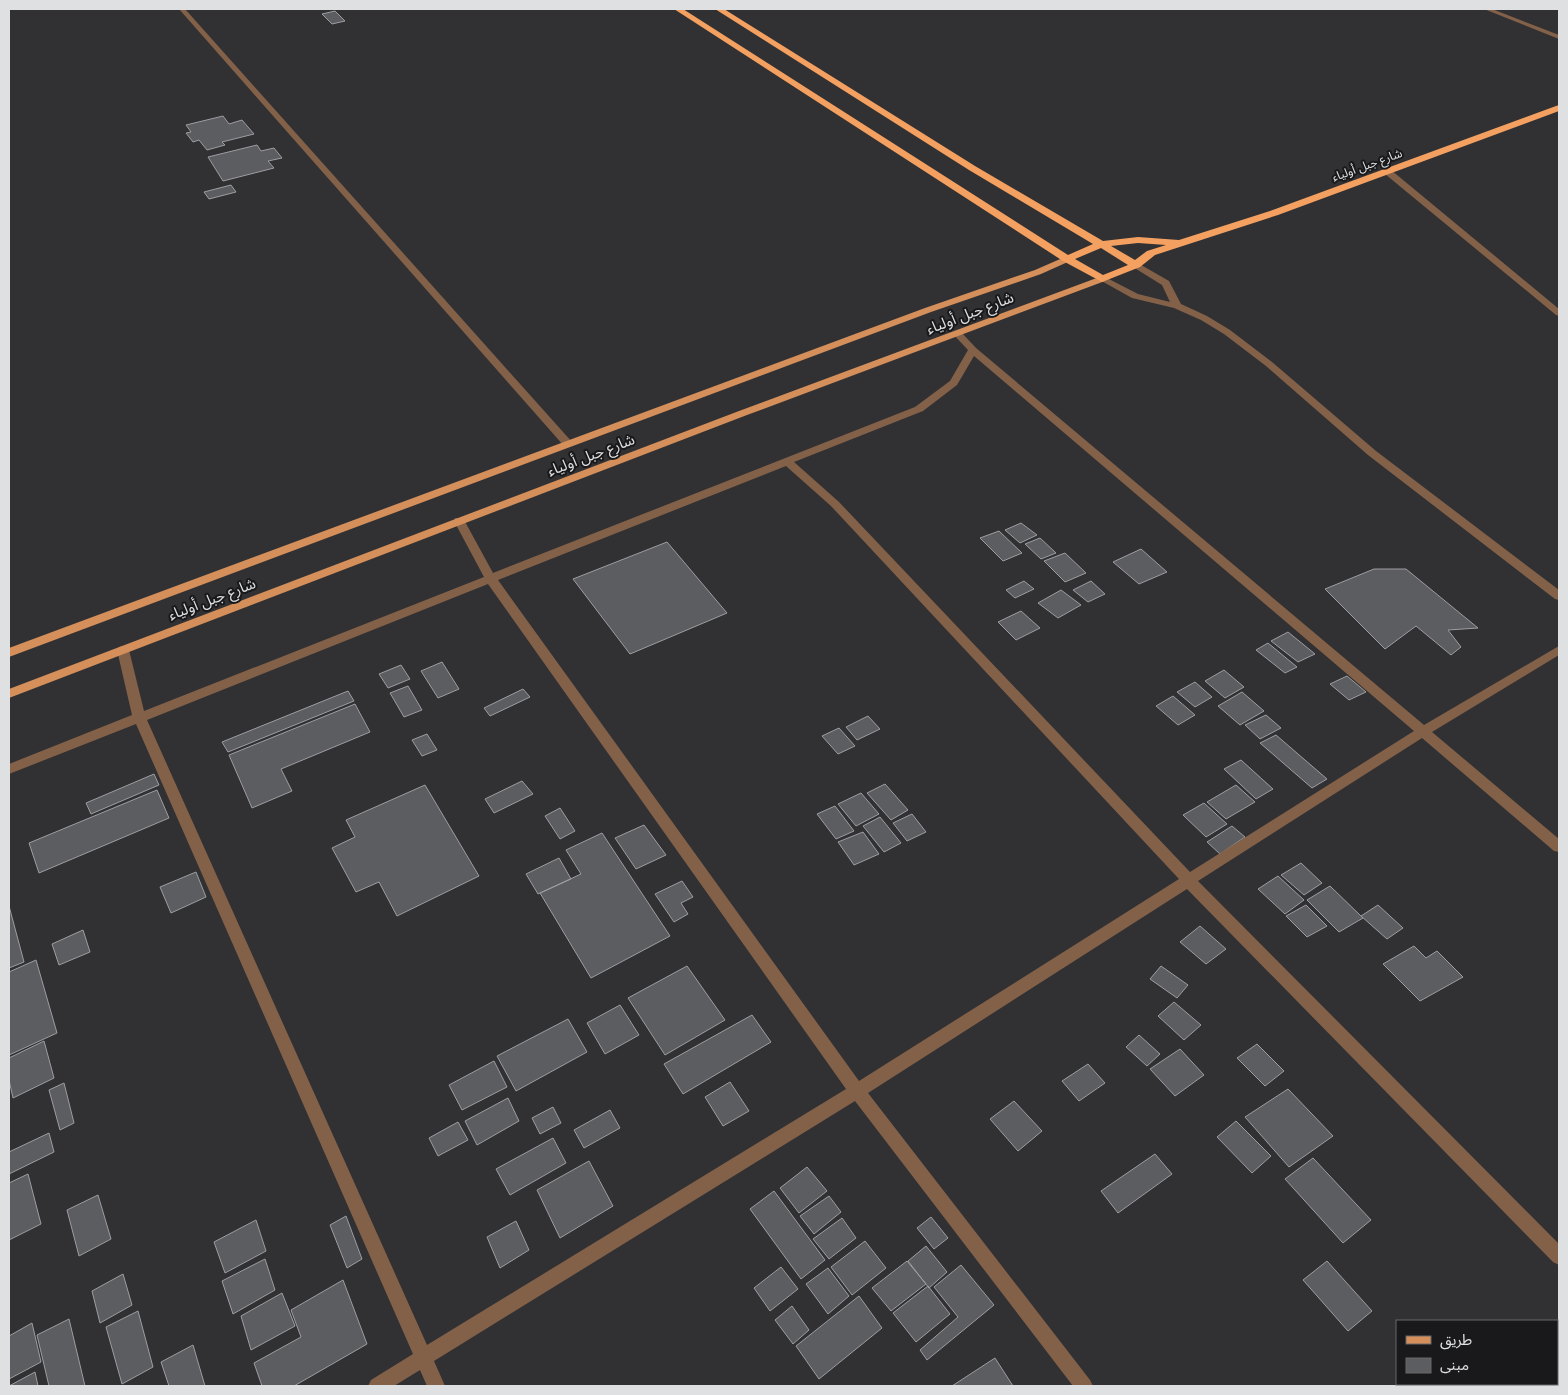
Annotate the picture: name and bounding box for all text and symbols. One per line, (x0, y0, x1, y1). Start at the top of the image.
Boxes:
street label: شارع جبل أولياء (1330, 145, 1405, 186)
street label: شارع جبل أولياء (924, 288, 1017, 341)
street label: شارع جبل أولياء (545, 430, 638, 483)
street label: شارع جبل أولياء (166, 574, 259, 627)
legend (1396, 1320, 1558, 1385)
text: طريق (1440, 1331, 1472, 1350)
text: مبنى (1440, 1356, 1469, 1374)

